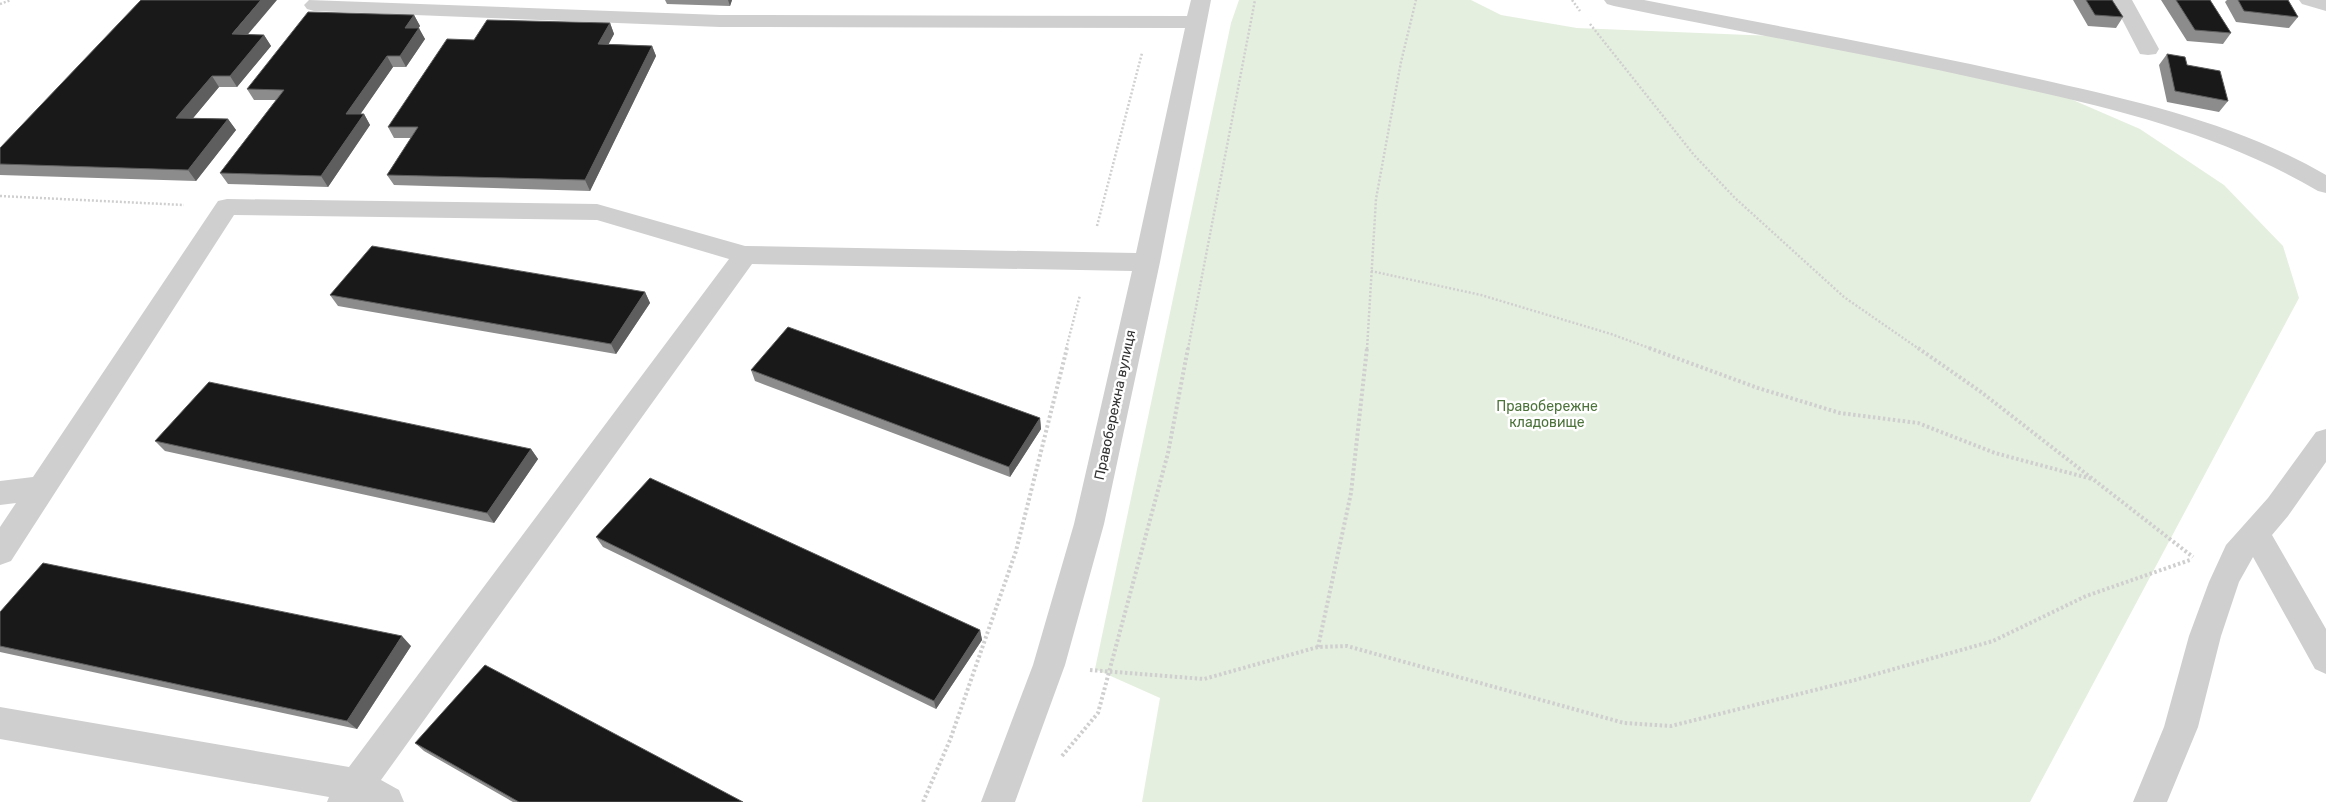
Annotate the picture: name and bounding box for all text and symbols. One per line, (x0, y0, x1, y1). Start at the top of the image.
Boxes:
street label: Правобережна вулиця (1091, 328, 1139, 482)
park label: Правобережне кладовище (1496, 398, 1598, 431)

